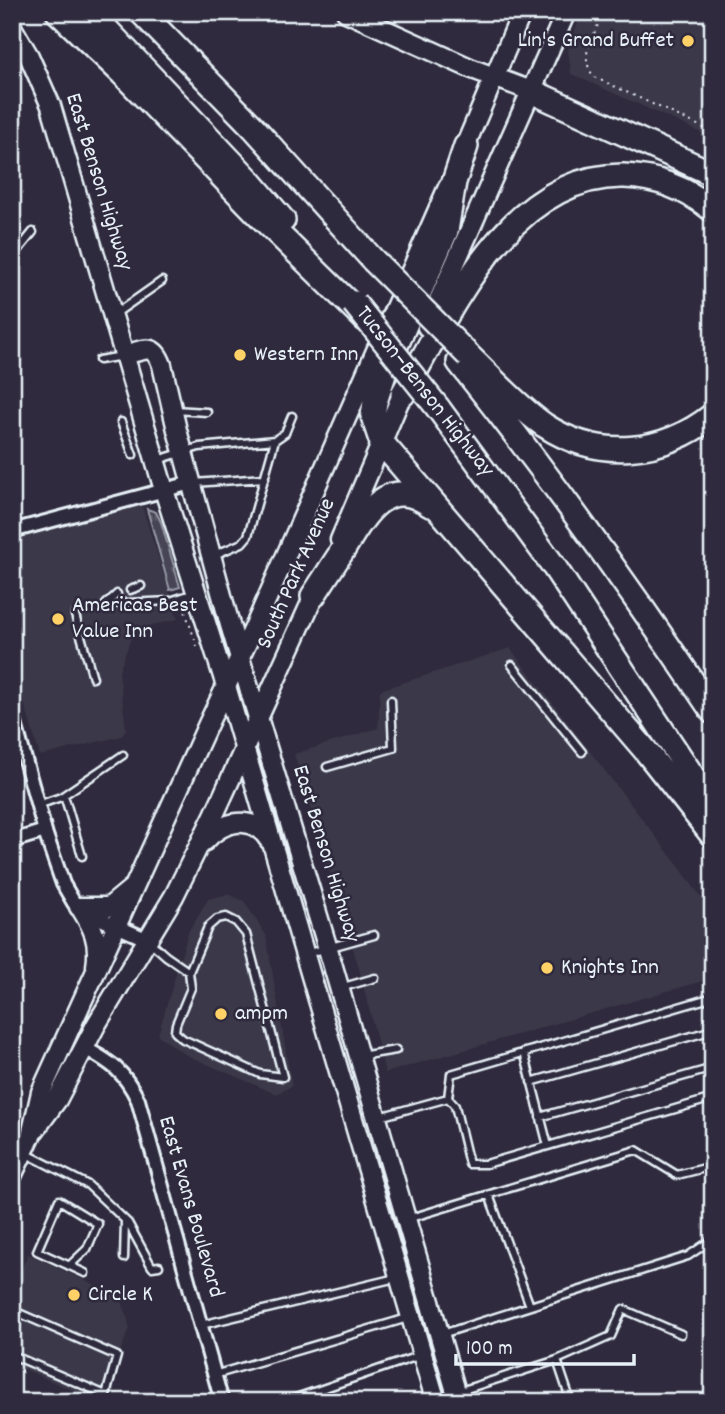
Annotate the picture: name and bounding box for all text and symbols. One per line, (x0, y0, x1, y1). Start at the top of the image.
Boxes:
place label: Lin's Grand Buffet (518, 25, 674, 58)
marker: Lin's Grand Buffet (680, 33, 696, 49)
street label: East Benson Highway (55, 89, 141, 275)
street label: Tucson–Benson Highway (347, 299, 502, 485)
place label: Western Inn (254, 339, 358, 372)
marker: Western Inn (232, 347, 248, 363)
street label: South Park Avenue (249, 493, 345, 655)
place label: Americas Best Value Inn (72, 590, 197, 649)
marker: Americas Best Value Inn (50, 611, 66, 627)
street label: East Benson Highway (282, 761, 368, 947)
place label: Knights Inn (561, 952, 659, 985)
marker: Knights Inn (539, 960, 555, 976)
place label: ampm (235, 998, 288, 1031)
marker: ampm (213, 1006, 229, 1022)
street label: East Evans Boulevard (148, 1112, 232, 1302)
place label: Circle K (88, 1279, 153, 1312)
marker: Circle K (66, 1287, 82, 1303)
scale bar (456, 1323, 634, 1367)
text: 100 m (466, 1335, 513, 1365)

